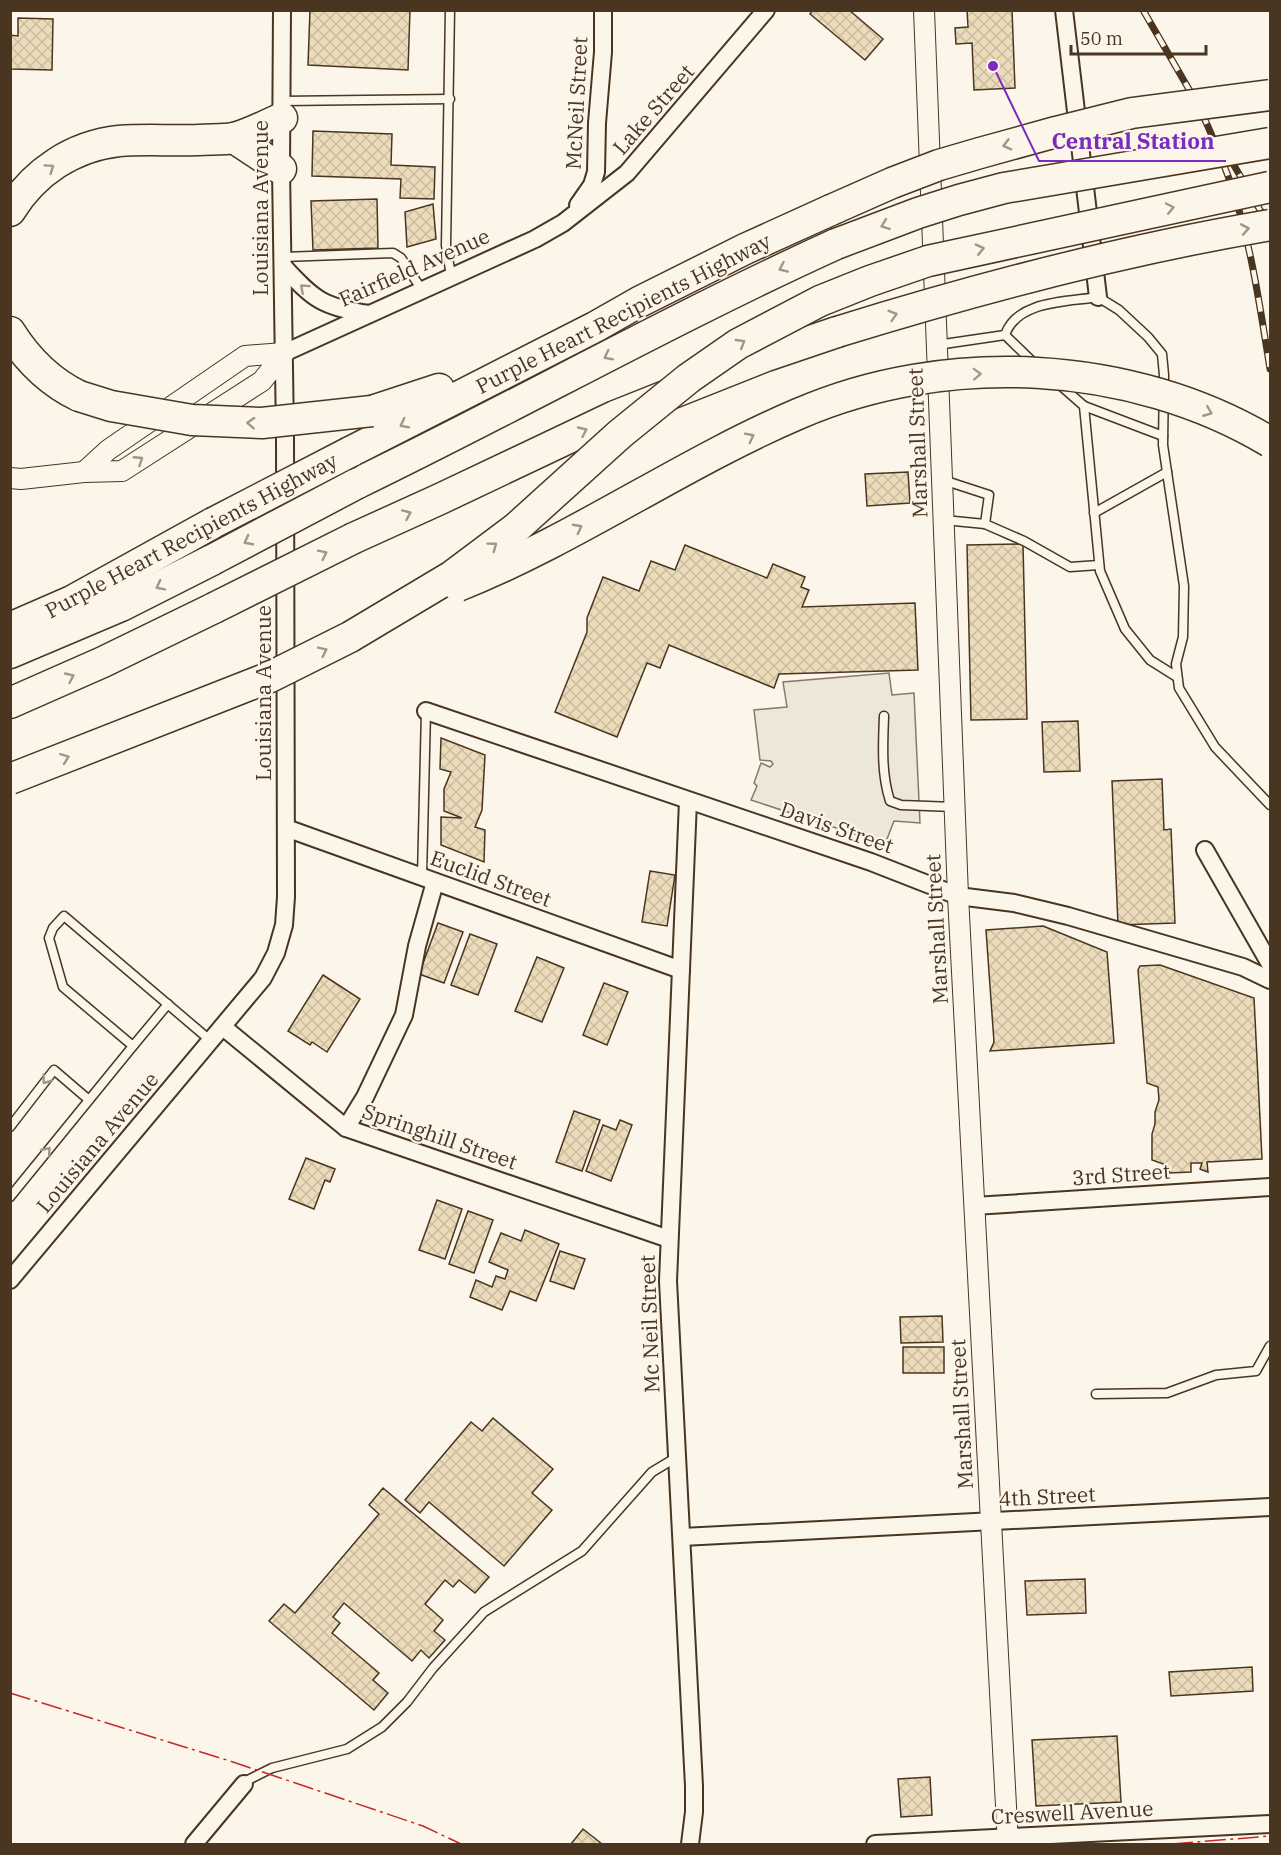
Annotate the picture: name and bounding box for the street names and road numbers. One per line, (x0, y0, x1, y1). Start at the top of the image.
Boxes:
street label: McNeil Street (559, 36, 593, 170)
street label: Lake Street (606, 58, 700, 160)
street label: Louisiana Avenue (246, 120, 274, 296)
street label: Fairfield Avenue (334, 221, 494, 313)
street label: Purple Heart Recipients Highway (471, 226, 776, 400)
street label: Marshall Street (900, 367, 934, 519)
street label: Purple Heart Recipients Highway (40, 445, 343, 624)
street label: Louisiana Avenue (249, 605, 277, 781)
street label: Davis Street (777, 795, 897, 859)
street label: Euclid Street (427, 843, 555, 913)
street label: Marshall Street (918, 853, 954, 1005)
street label: Louisiana Avenue (30, 1066, 164, 1218)
street label: Springhill Street (359, 1096, 521, 1176)
street label: 3rd Street (1071, 1157, 1171, 1191)
street label: Mc Neil Street (633, 1254, 665, 1394)
street label: Marshall Street (943, 1338, 979, 1490)
street label: 4th Street (998, 1479, 1096, 1513)
street label: Creswell Avenue (990, 1794, 1154, 1830)

